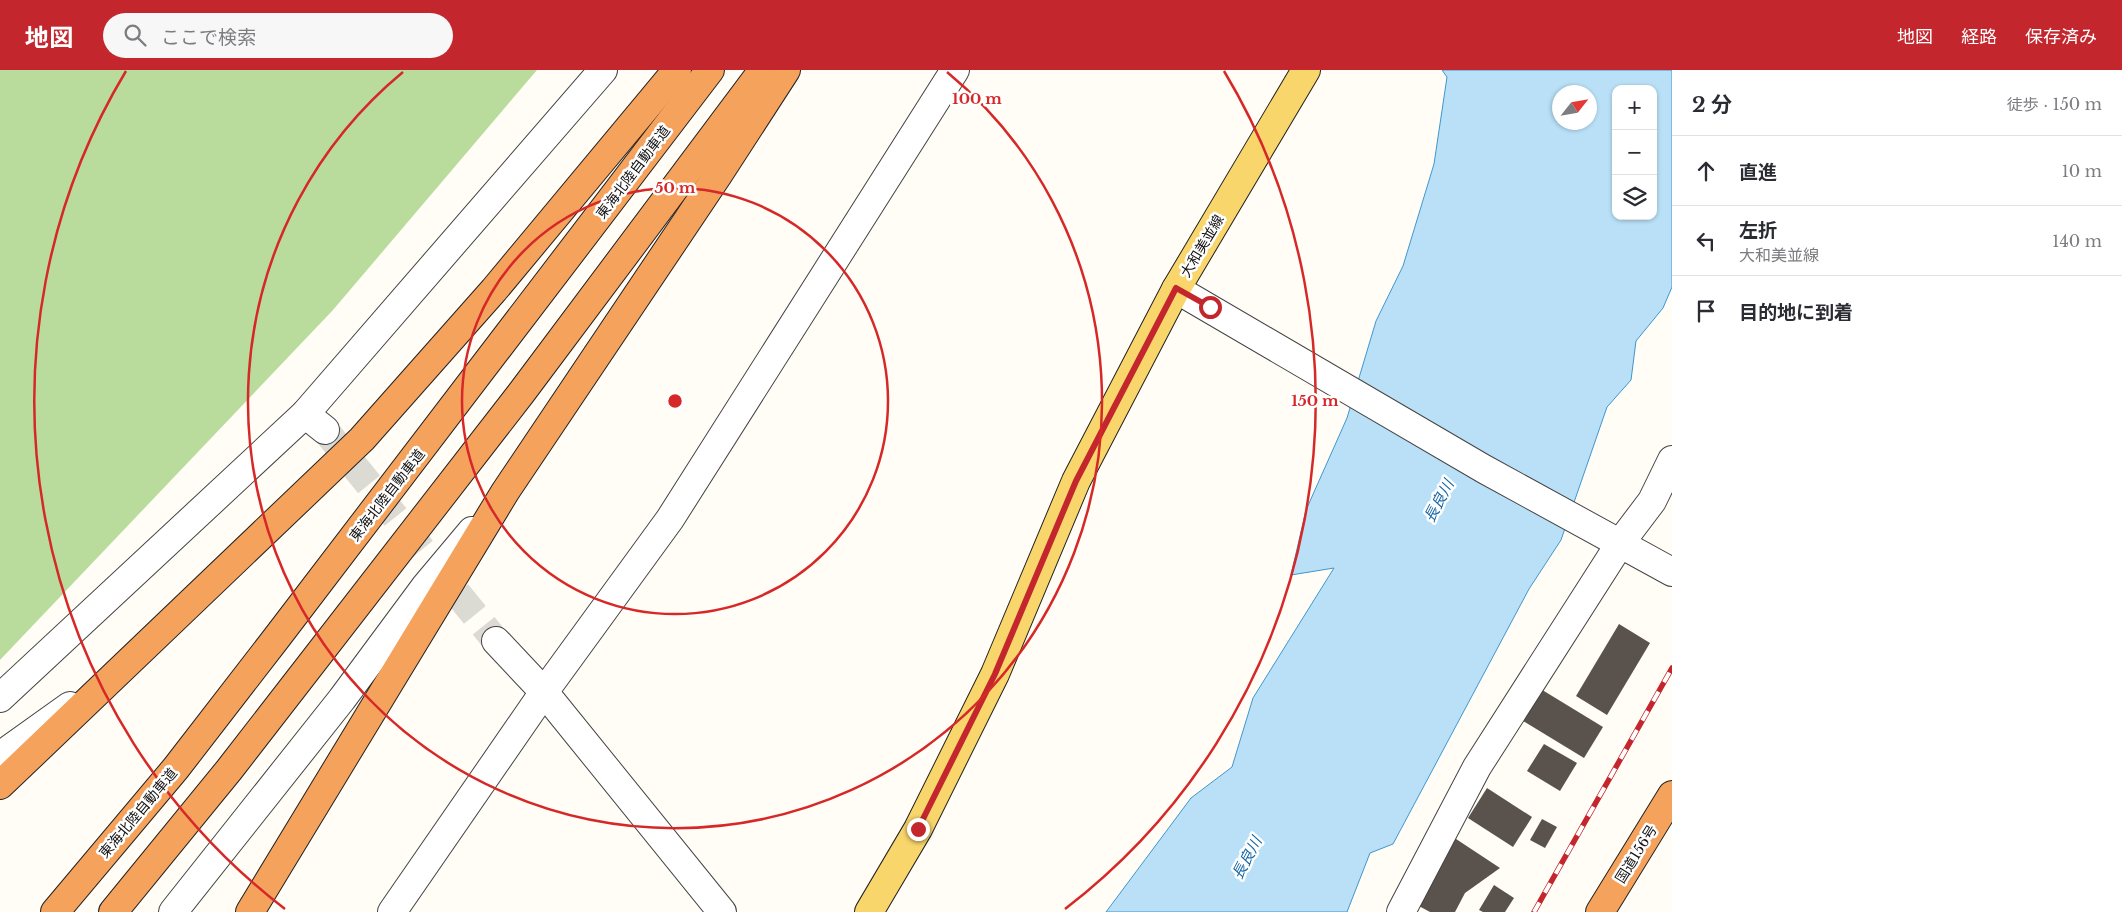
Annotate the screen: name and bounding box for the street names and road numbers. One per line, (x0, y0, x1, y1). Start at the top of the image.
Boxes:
street label: 東海北陸自動車道 (592, 122, 674, 222)
street label: 大和美並線 (1176, 211, 1228, 281)
street label: 東海北陸自動車道 (345, 445, 429, 545)
street label: 東海北陸自動車道 (95, 764, 181, 862)
street label: 国道156号 (1611, 822, 1661, 886)

